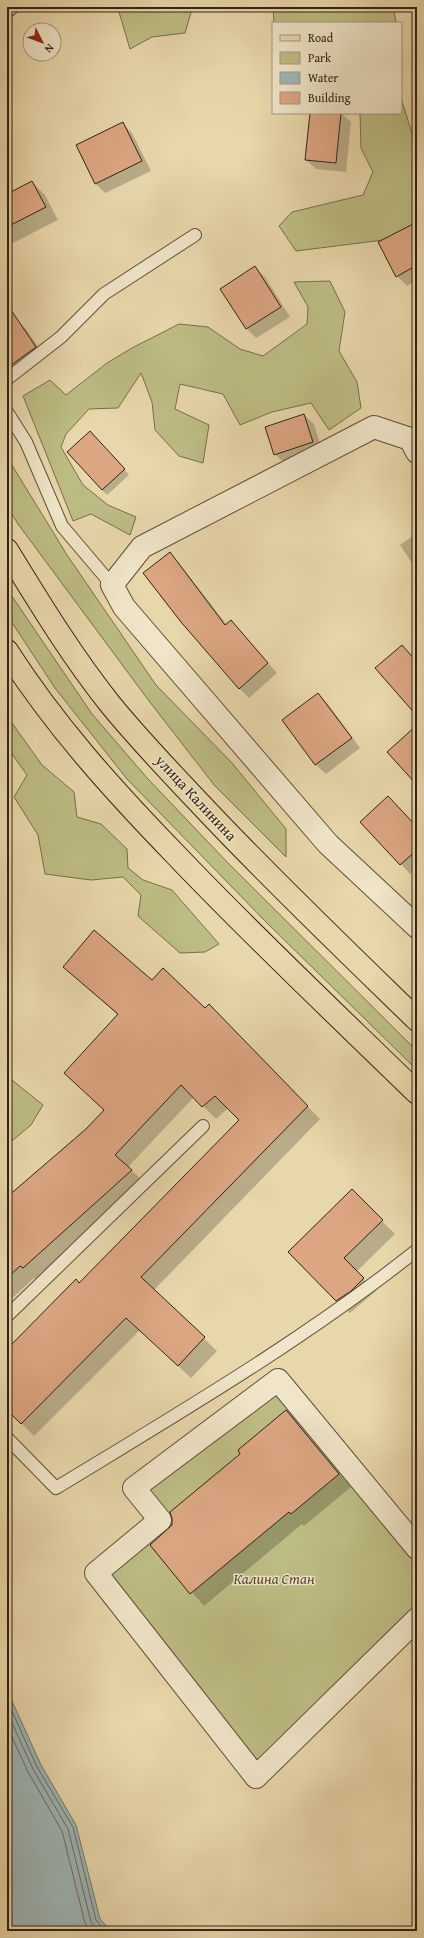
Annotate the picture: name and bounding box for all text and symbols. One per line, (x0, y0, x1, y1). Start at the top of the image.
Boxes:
north arrow (22, 22, 62, 62)
legend (272, 22, 402, 114)
text: Road (308, 29, 334, 46)
text: N (41, 41, 58, 57)
text: Park (308, 49, 332, 66)
text: Water (308, 69, 338, 86)
text: Building (308, 89, 351, 106)
street label: улица Калинина (150, 749, 242, 846)
park label: Калина Стан (233, 1568, 315, 1589)

